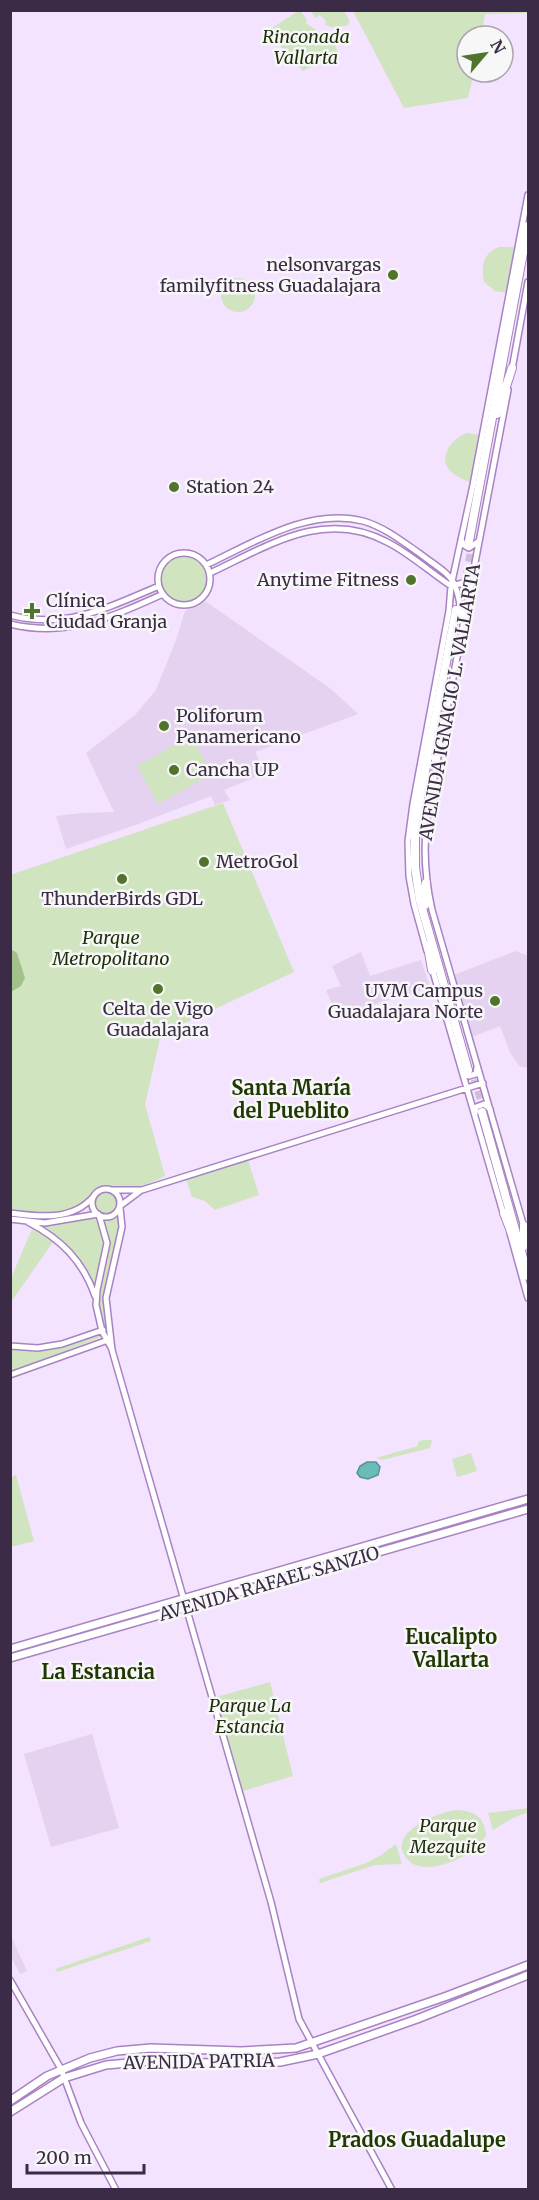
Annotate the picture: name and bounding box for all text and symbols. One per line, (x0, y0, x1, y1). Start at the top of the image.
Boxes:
north arrow (455, 24, 515, 84)
park label: Rinconada Vallarta (262, 25, 350, 69)
text: N (486, 36, 510, 57)
place label: nelsonvargas familyfitness Guadalajara (159, 253, 381, 297)
marker: nelsonvargas familyfitness Guadalajara (386, 268, 400, 282)
place label: Station 24 (186, 475, 274, 498)
marker: Station 24 (167, 480, 181, 494)
street label: AVENIDA IGNACIO L. VALLARTA (414, 561, 485, 843)
place label: Anytime Fitness (256, 568, 399, 591)
marker: Anytime Fitness (404, 573, 418, 587)
place label: Clínica Ciudad Granja (46, 589, 167, 633)
marker: Clínica Ciudad Granja (23, 602, 41, 620)
place label: Poliforum Panamericano (176, 704, 301, 748)
marker: Poliforum Panamericano (157, 719, 171, 733)
place label: Cancha UP (186, 758, 279, 781)
marker: Cancha UP (167, 763, 181, 777)
place label: MetroGol (216, 850, 299, 873)
marker: MetroGol (197, 855, 211, 869)
marker: ThunderBirds GDL (115, 872, 129, 886)
place label: ThunderBirds GDL (41, 887, 203, 910)
park label: Parque Metropolitano (52, 926, 169, 970)
place label: UVM Campus Guadalajara Norte (328, 979, 483, 1023)
marker: Celta de Vigo Guadalajara (151, 982, 165, 996)
marker: UVM Campus Guadalajara Norte (488, 994, 502, 1008)
place label: Celta de Vigo Guadalajara (103, 997, 213, 1041)
district label: Santa María del Pueblito (231, 1075, 351, 1123)
street label: AVENIDA RAFAEL SANZIO (155, 1541, 382, 1626)
district label: Eucalipto Vallarta (405, 1624, 497, 1672)
district label: La Estancia (41, 1659, 155, 1684)
park label: Parque La Estancia (209, 1694, 291, 1738)
park label: Parque Mezquite (409, 1814, 486, 1858)
street label: AVENIDA PATRIA (122, 2049, 275, 2074)
district label: Prados Guadalupe (328, 2127, 506, 2152)
scale bar (27, 2137, 144, 2175)
text: 200 m (36, 2146, 92, 2169)

